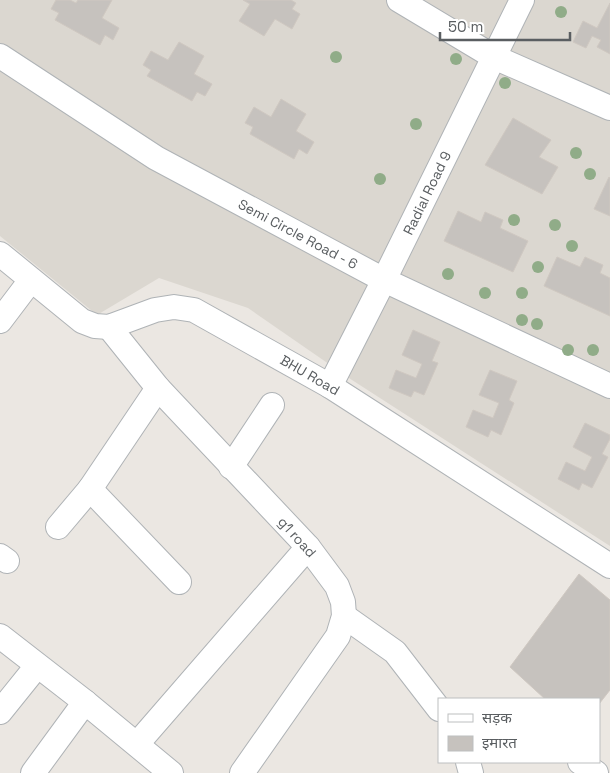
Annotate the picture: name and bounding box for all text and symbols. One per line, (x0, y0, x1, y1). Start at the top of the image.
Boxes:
scale bar (440, 10, 570, 42)
text: 50 m (448, 17, 483, 36)
street label: Radial Road 9 (399, 148, 455, 238)
street label: Semi Circle Road - 6 (235, 195, 361, 273)
street label: BHU Road (277, 351, 343, 399)
street label: g1 road (274, 513, 320, 561)
legend (438, 698, 600, 763)
text: सड़क (482, 708, 512, 727)
text: इमारत (482, 733, 517, 752)

